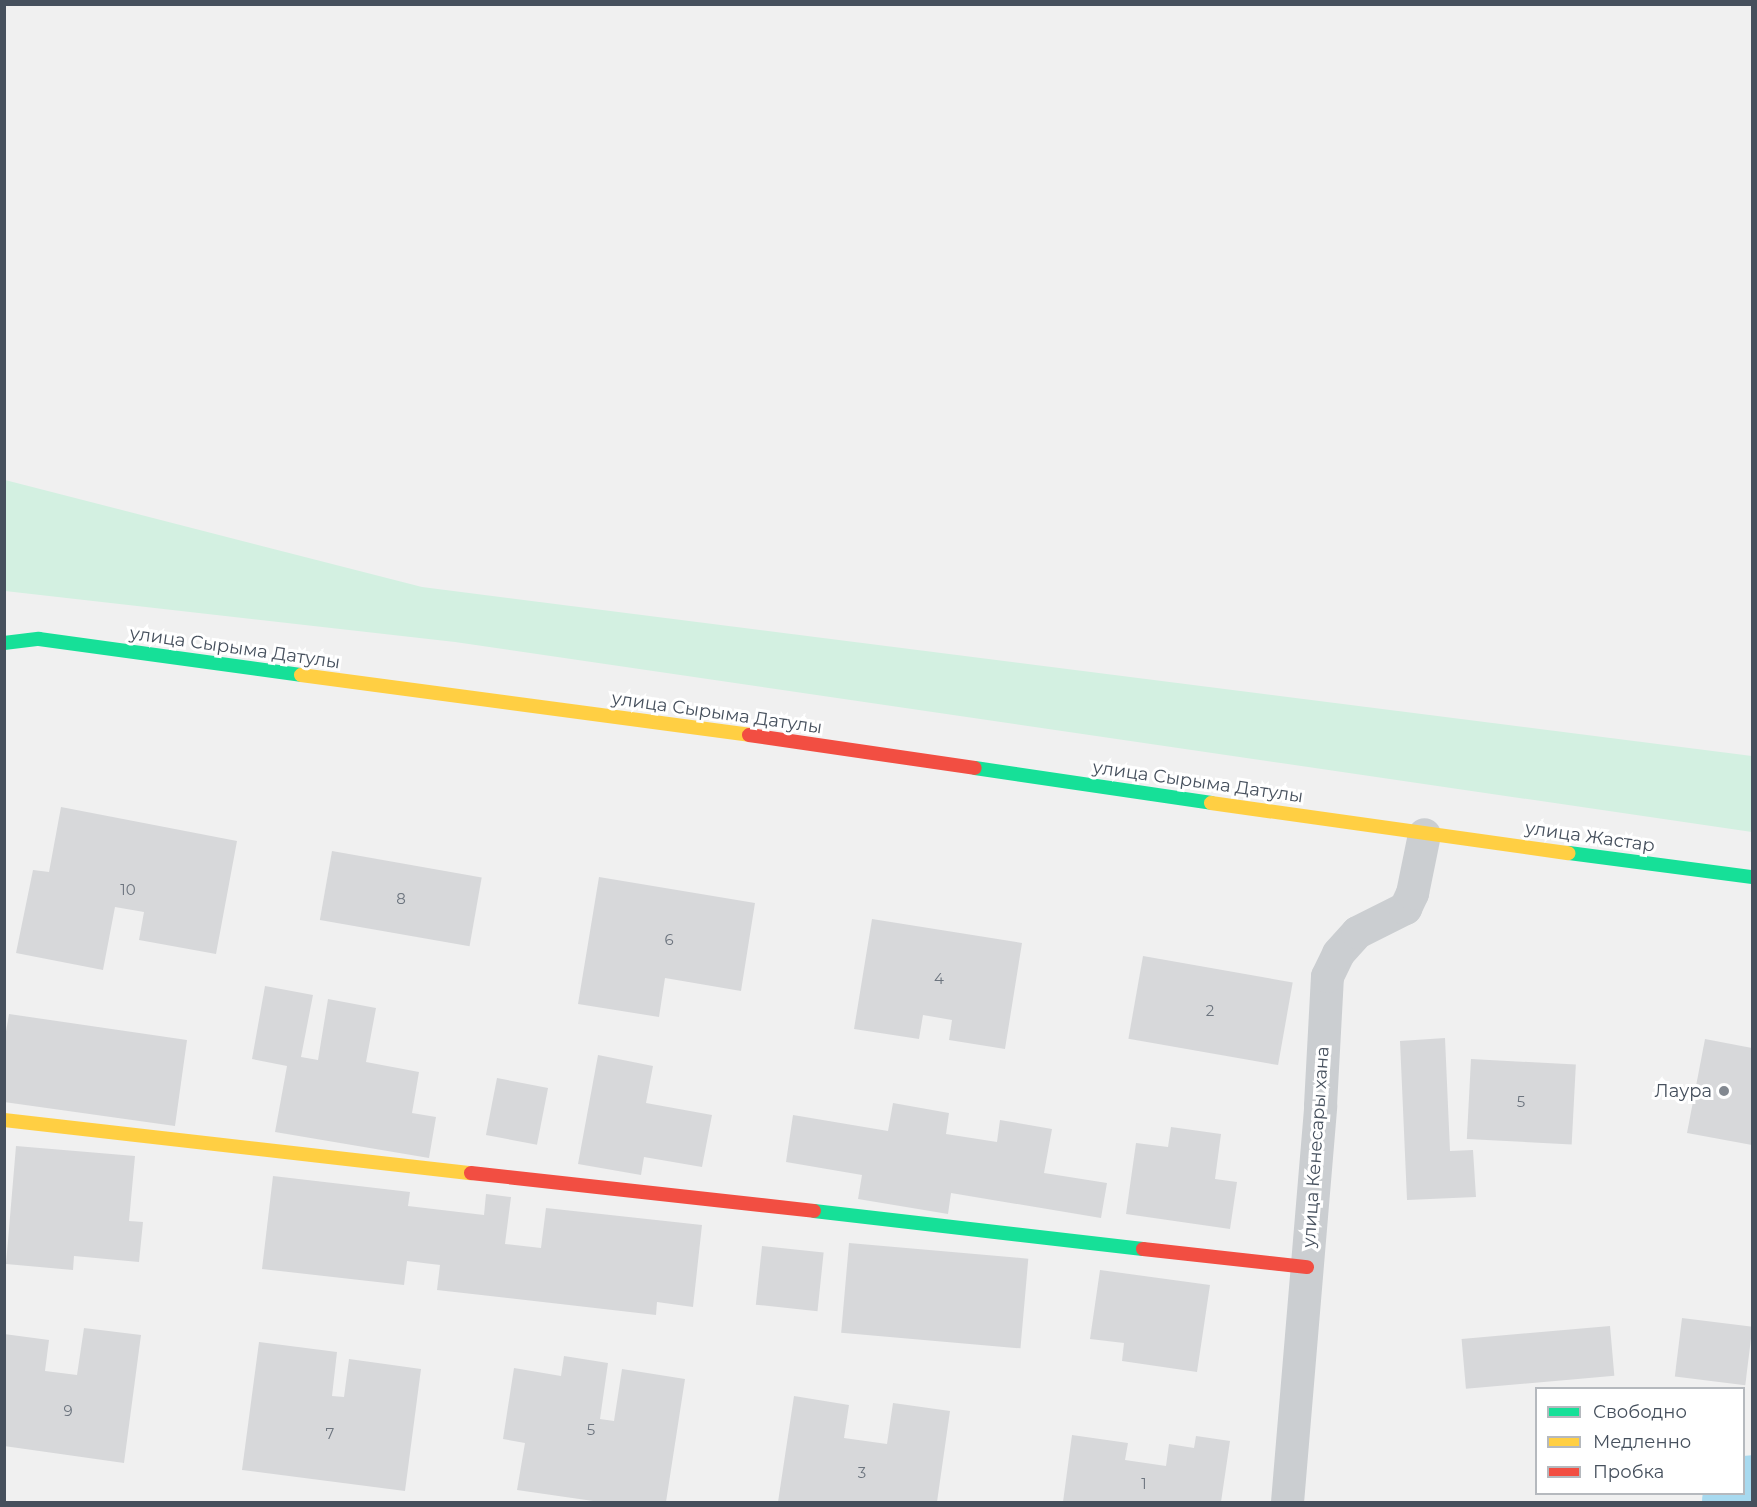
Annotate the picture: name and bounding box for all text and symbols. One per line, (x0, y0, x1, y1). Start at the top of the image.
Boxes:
street label: улица Сырыма Датулы (128, 623, 342, 673)
street label: улица Сырыма Датулы (610, 688, 824, 738)
street label: улица Сырыма Датулы (1091, 757, 1305, 807)
street label: улица Жастар (1524, 817, 1656, 857)
house number: 10 (120, 881, 136, 899)
house number: 8 (396, 890, 406, 908)
house number: 6 (664, 931, 674, 949)
house number: 4 (934, 970, 944, 988)
house number: 2 (1206, 1002, 1214, 1020)
street label: улица Кенесары хана (1298, 1046, 1334, 1248)
place label: Лаура (1655, 1080, 1712, 1102)
marker: Лаура (1717, 1084, 1731, 1098)
house number: 5 (1517, 1093, 1525, 1111)
legend (1535, 1387, 1745, 1495)
text: Свободно (1593, 1401, 1687, 1423)
house number: 9 (63, 1402, 73, 1420)
house number: 5 (587, 1421, 595, 1439)
house number: 7 (326, 1425, 334, 1443)
text: Медленно (1593, 1431, 1691, 1453)
text: Пробка (1593, 1461, 1664, 1483)
house number: 3 (858, 1464, 866, 1482)
house number: 1 (1141, 1475, 1147, 1493)

